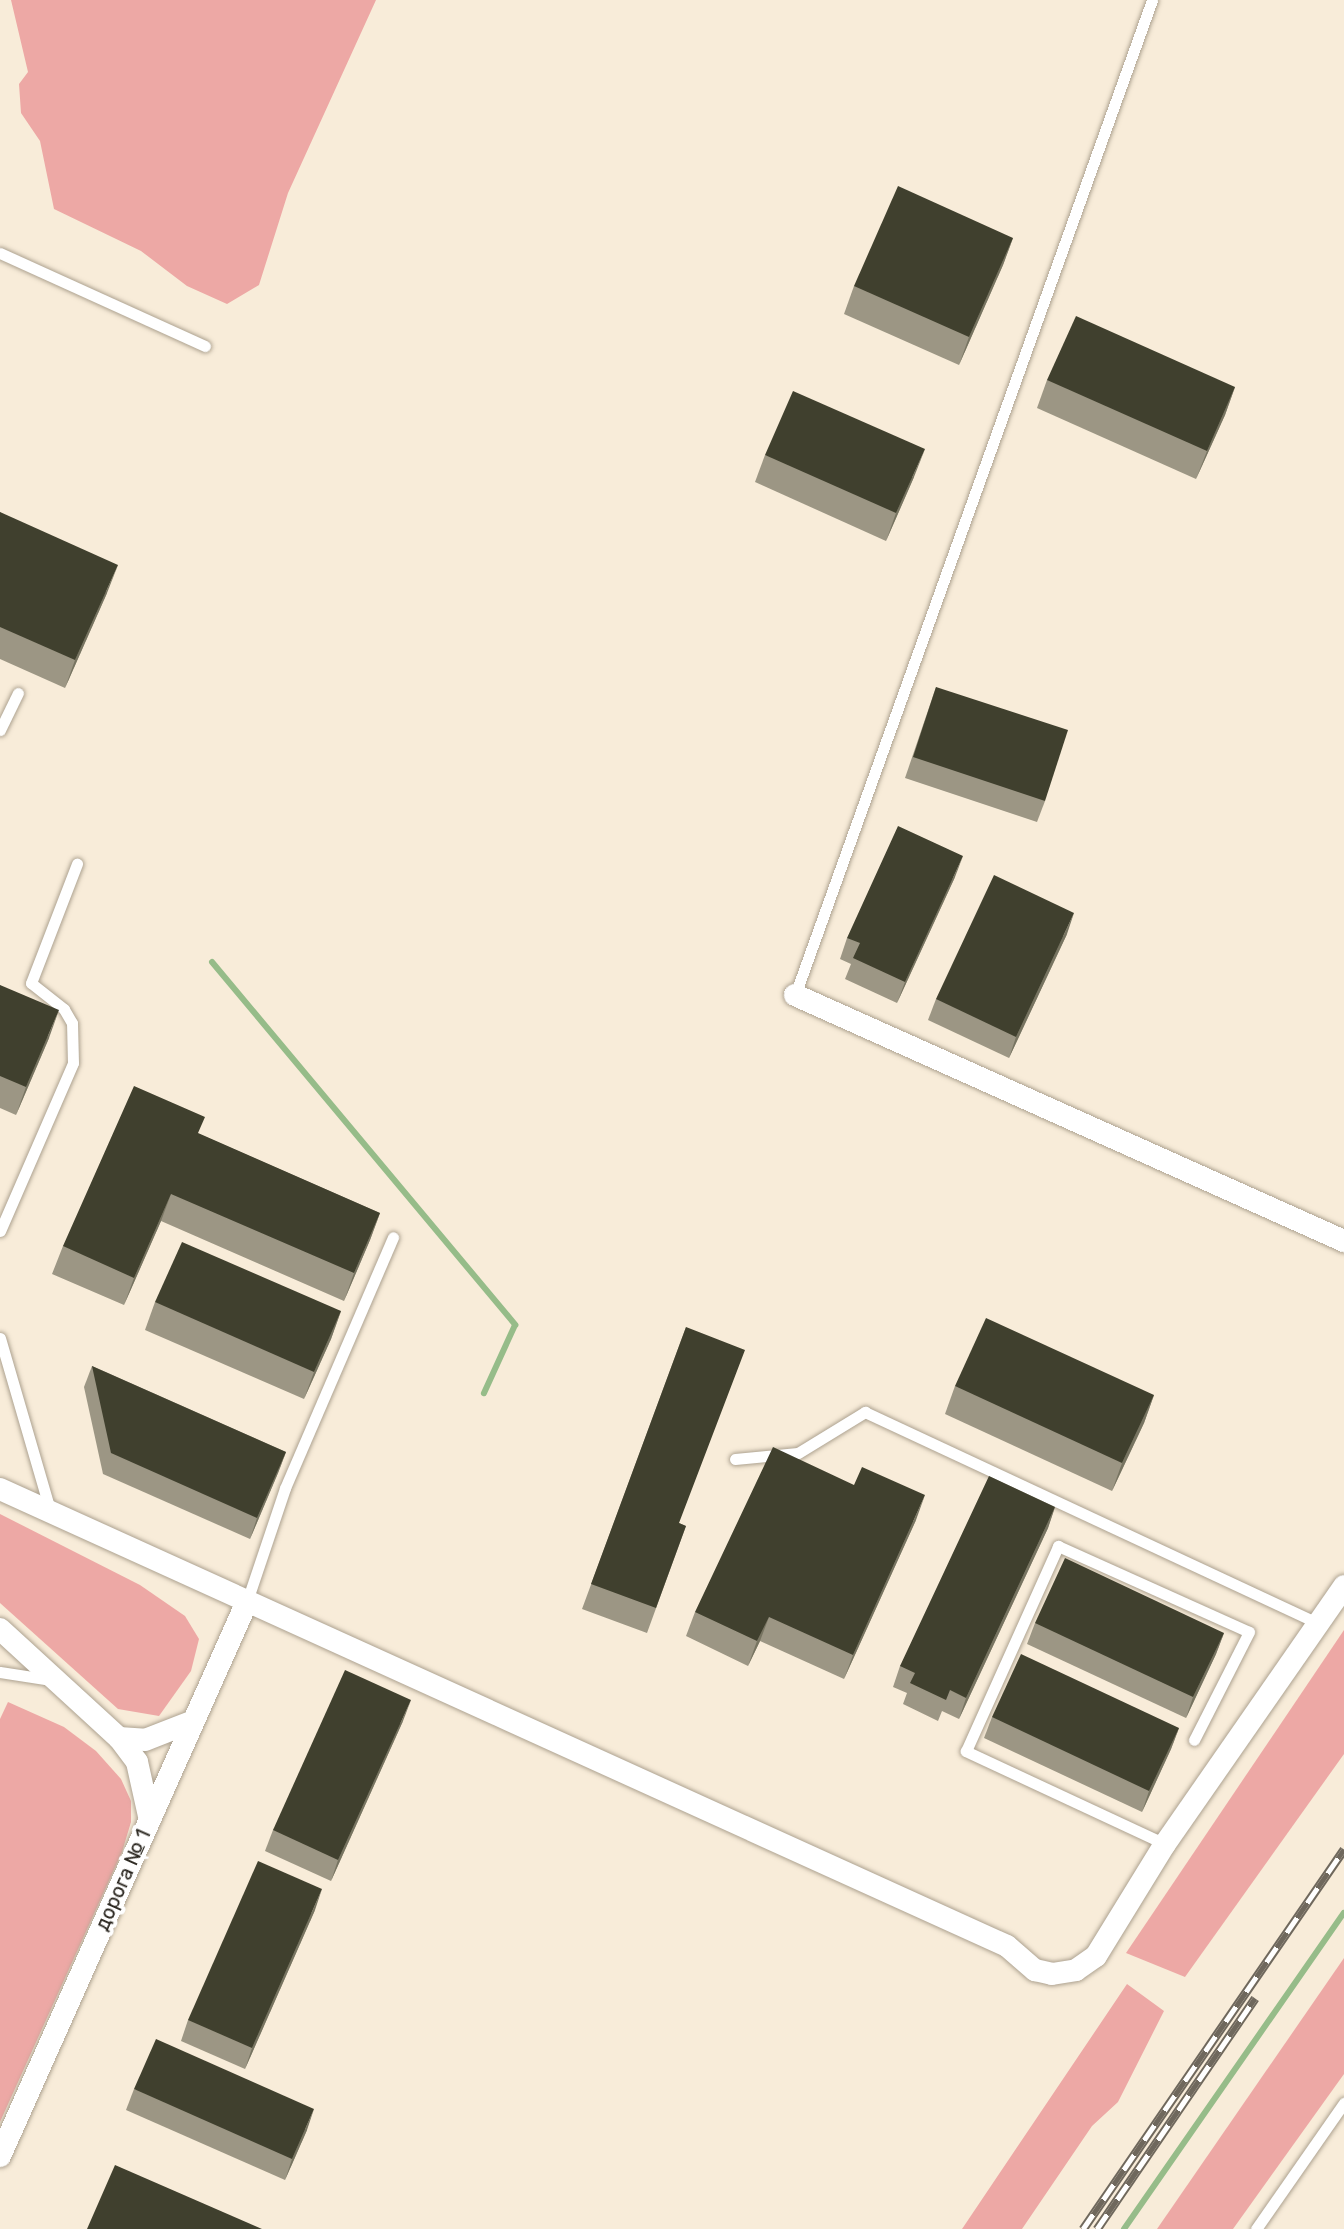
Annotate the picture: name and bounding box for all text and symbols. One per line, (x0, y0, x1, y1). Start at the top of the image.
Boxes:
street label: дорога № 1 (90, 1826, 156, 1934)

